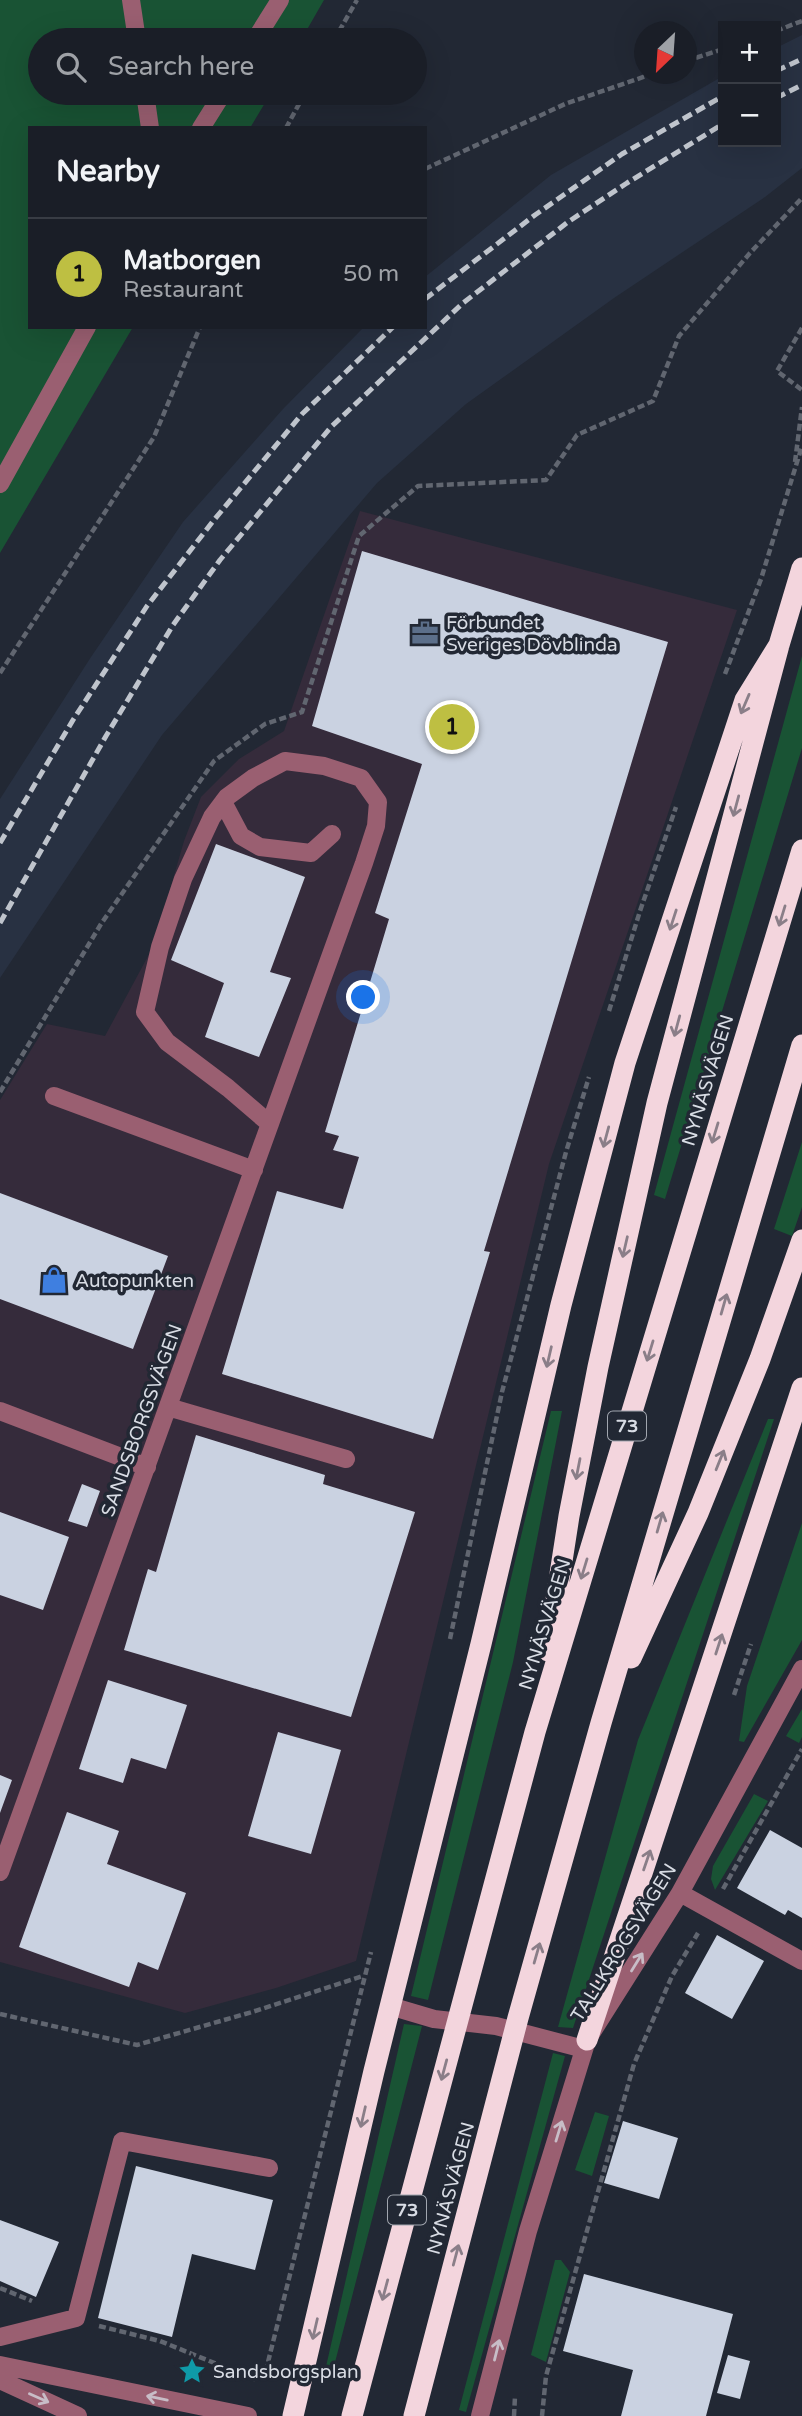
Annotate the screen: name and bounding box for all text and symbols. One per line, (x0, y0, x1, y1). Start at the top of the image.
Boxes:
north arrow (634, 21, 697, 84)
map controls (718, 21, 781, 147)
button: + (718, 21, 781, 84)
search box (28, 28, 427, 105)
icon: search (52, 48, 90, 86)
text: Search here (108, 51, 254, 82)
button: − (718, 84, 781, 147)
text: Nearby (56, 153, 160, 190)
text: Matborgen (123, 245, 261, 276)
text: 1 (72, 260, 86, 288)
text: 50 m (343, 260, 399, 288)
text: Restaurant (123, 276, 243, 304)
place label: Förbundet Sveriges Dövblinda (446, 612, 618, 656)
office icon: Förbundet Sveriges Dövblinda (410, 618, 440, 648)
one-way arrow (737, 693, 750, 714)
pin: 1 (429, 701, 475, 753)
one-way arrow (729, 794, 742, 817)
one-way arrow (775, 904, 787, 926)
one-way arrow (665, 908, 678, 930)
your location (346, 980, 380, 1014)
street label: NYNÄSVÄGEN (677, 1012, 738, 1149)
one-way arrow (670, 1014, 683, 1036)
one-way arrow (708, 1122, 721, 1144)
one-way arrow (599, 1125, 612, 1148)
one-way arrow (617, 1235, 631, 1258)
shop icon: Autopunkten (39, 1265, 69, 1295)
place label: Autopunkten (75, 1270, 194, 1292)
one-way arrow (719, 1293, 732, 1315)
street label: SANDSBORGSVÄGEN (97, 1321, 187, 1520)
one-way arrow (642, 1340, 655, 1362)
one-way arrow (541, 1345, 555, 1368)
road number: 73 (608, 1412, 646, 1441)
one-way arrow (714, 1449, 727, 1471)
one-way arrow (571, 1458, 585, 1480)
one-way arrow (655, 1511, 668, 1533)
street label: NYNÄSVÄGEN (514, 1556, 575, 1693)
one-way arrow (577, 1558, 590, 1580)
one-way arrow (714, 1633, 727, 1655)
one-way arrow (642, 1849, 655, 1871)
street label: TALLKROGSVÄGEN (566, 1859, 681, 2026)
one-way arrow (531, 1942, 544, 1964)
one-way arrow (629, 1953, 644, 1972)
one-way arrow (437, 2059, 450, 2081)
one-way arrow (356, 2105, 370, 2128)
street label: NYNÄSVÄGEN (423, 2120, 479, 2257)
one-way arrow (553, 2120, 566, 2142)
road number: 73 (388, 2196, 426, 2224)
one-way arrow (450, 2244, 463, 2267)
one-way arrow (378, 2279, 391, 2301)
one-way arrow (308, 2317, 321, 2340)
one-way arrow (491, 2339, 504, 2362)
place icon: Sandsborgsplan (177, 2356, 207, 2386)
place label: Sandsborgsplan (213, 2361, 359, 2383)
one-way arrow (146, 2390, 169, 2404)
one-way arrow (28, 2392, 49, 2405)

